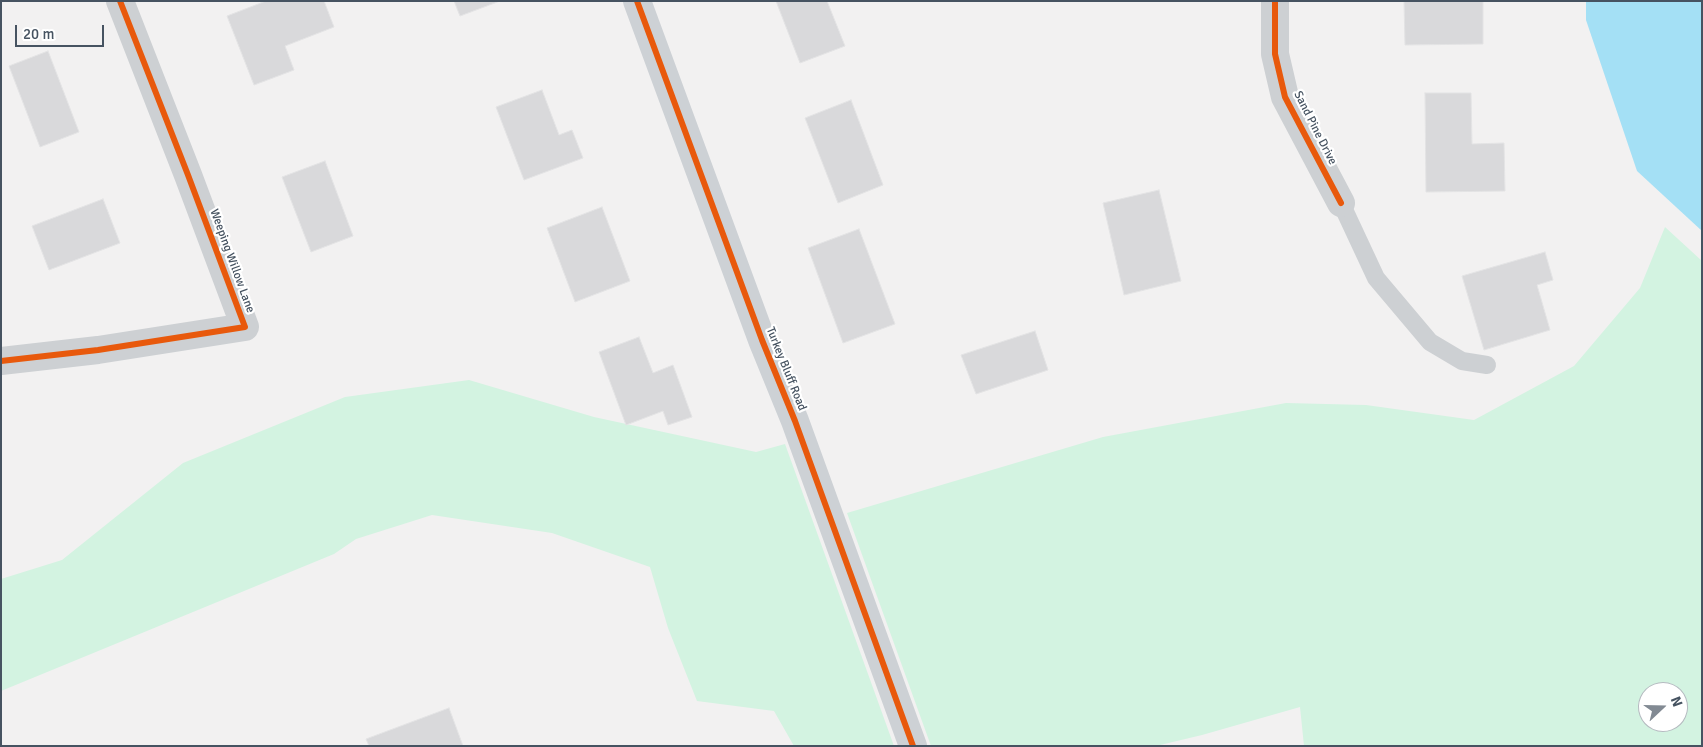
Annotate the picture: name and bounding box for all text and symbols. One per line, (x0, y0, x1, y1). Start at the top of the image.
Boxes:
scale bar (18, 15, 106, 47)
text: 20 m (23, 25, 54, 43)
street label: Sand Pine Drive (1290, 89, 1340, 167)
street label: Weeping Willow Lane (207, 207, 257, 315)
street label: Turkey Bluff Road (763, 325, 809, 413)
north arrow (1638, 682, 1688, 732)
text: N (1667, 694, 1686, 709)

